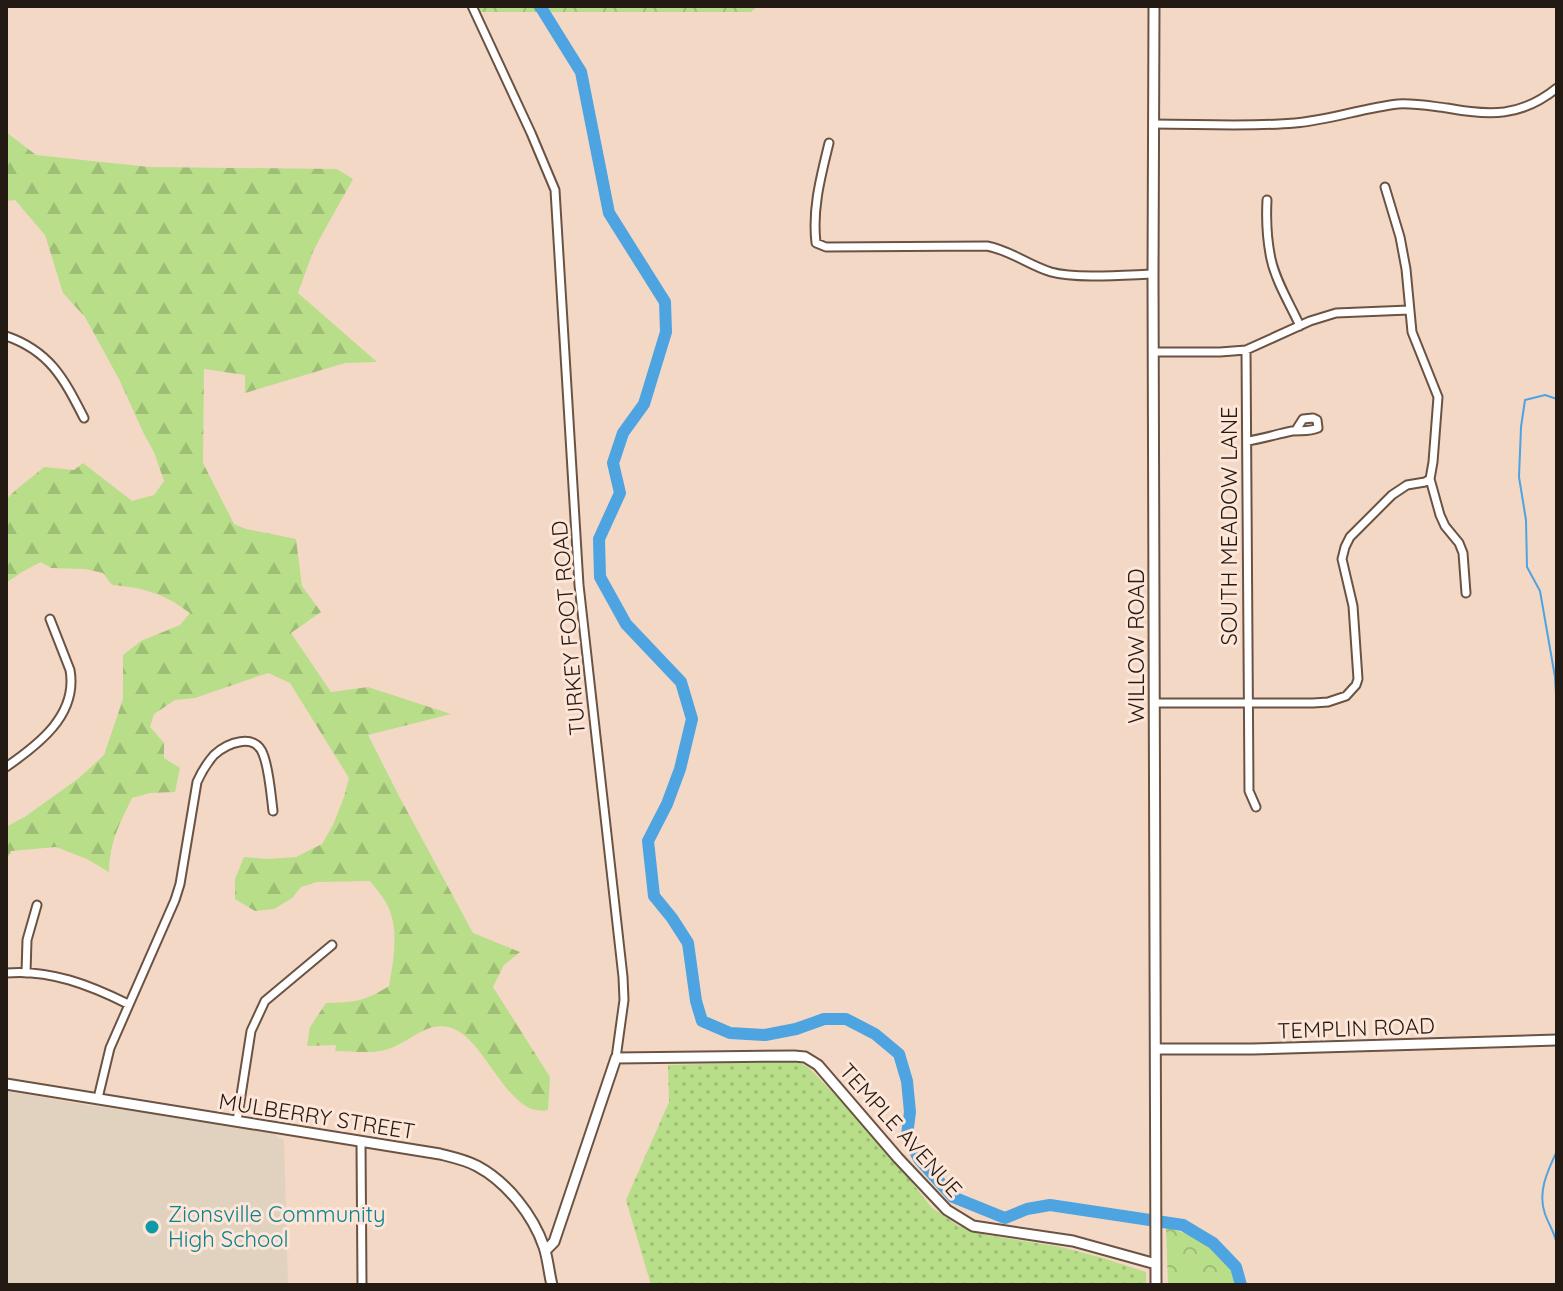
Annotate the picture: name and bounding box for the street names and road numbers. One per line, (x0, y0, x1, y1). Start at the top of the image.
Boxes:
street label: SOUTH MEADOW LANE (1215, 406, 1243, 646)
street label: TURKEY FOOT ROAD (545, 519, 591, 737)
street label: WILLOW ROAD (1122, 568, 1150, 724)
street label: TEMPLIN ROAD (1277, 1011, 1435, 1045)
street label: TEMPLE AVENUE (833, 1057, 969, 1203)
street label: MULBERRY STREET (217, 1087, 417, 1145)

